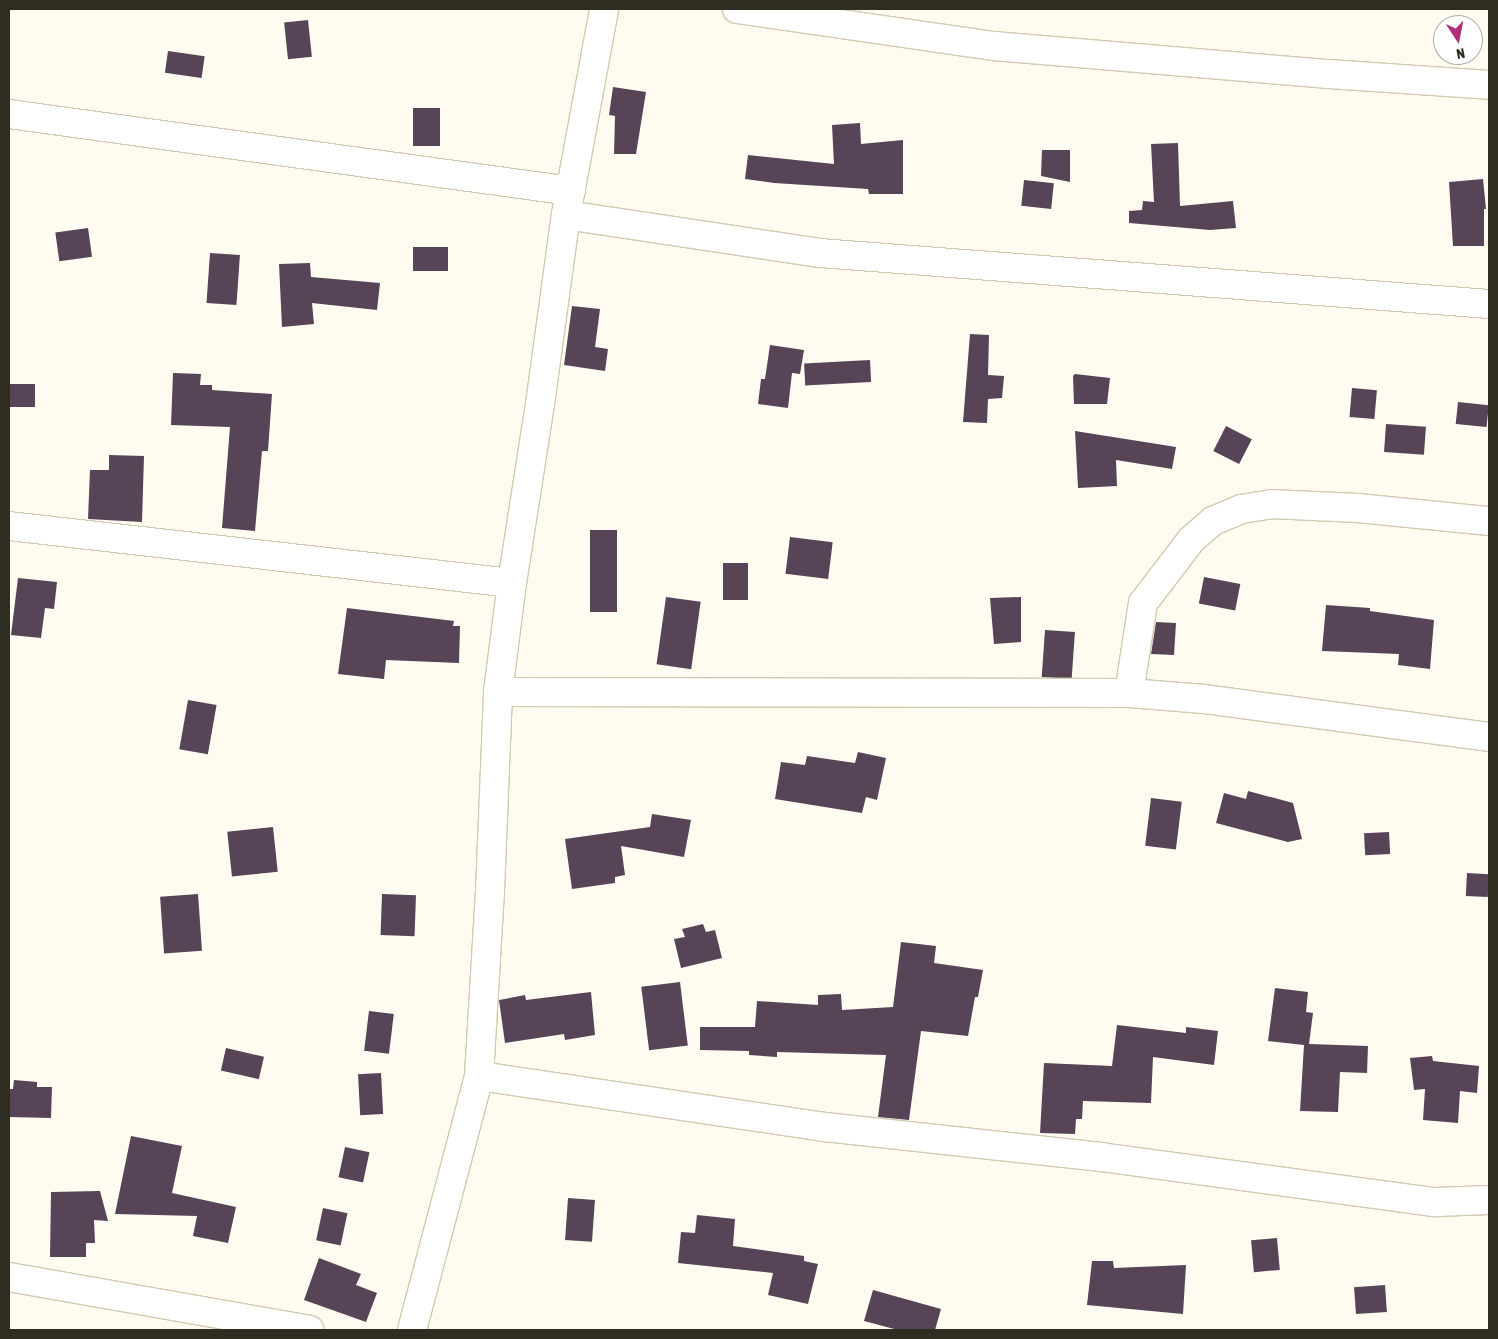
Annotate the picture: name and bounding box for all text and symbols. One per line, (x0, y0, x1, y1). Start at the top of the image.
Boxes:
north arrow (1433, 15, 1483, 65)
text: N (1455, 45, 1466, 62)

